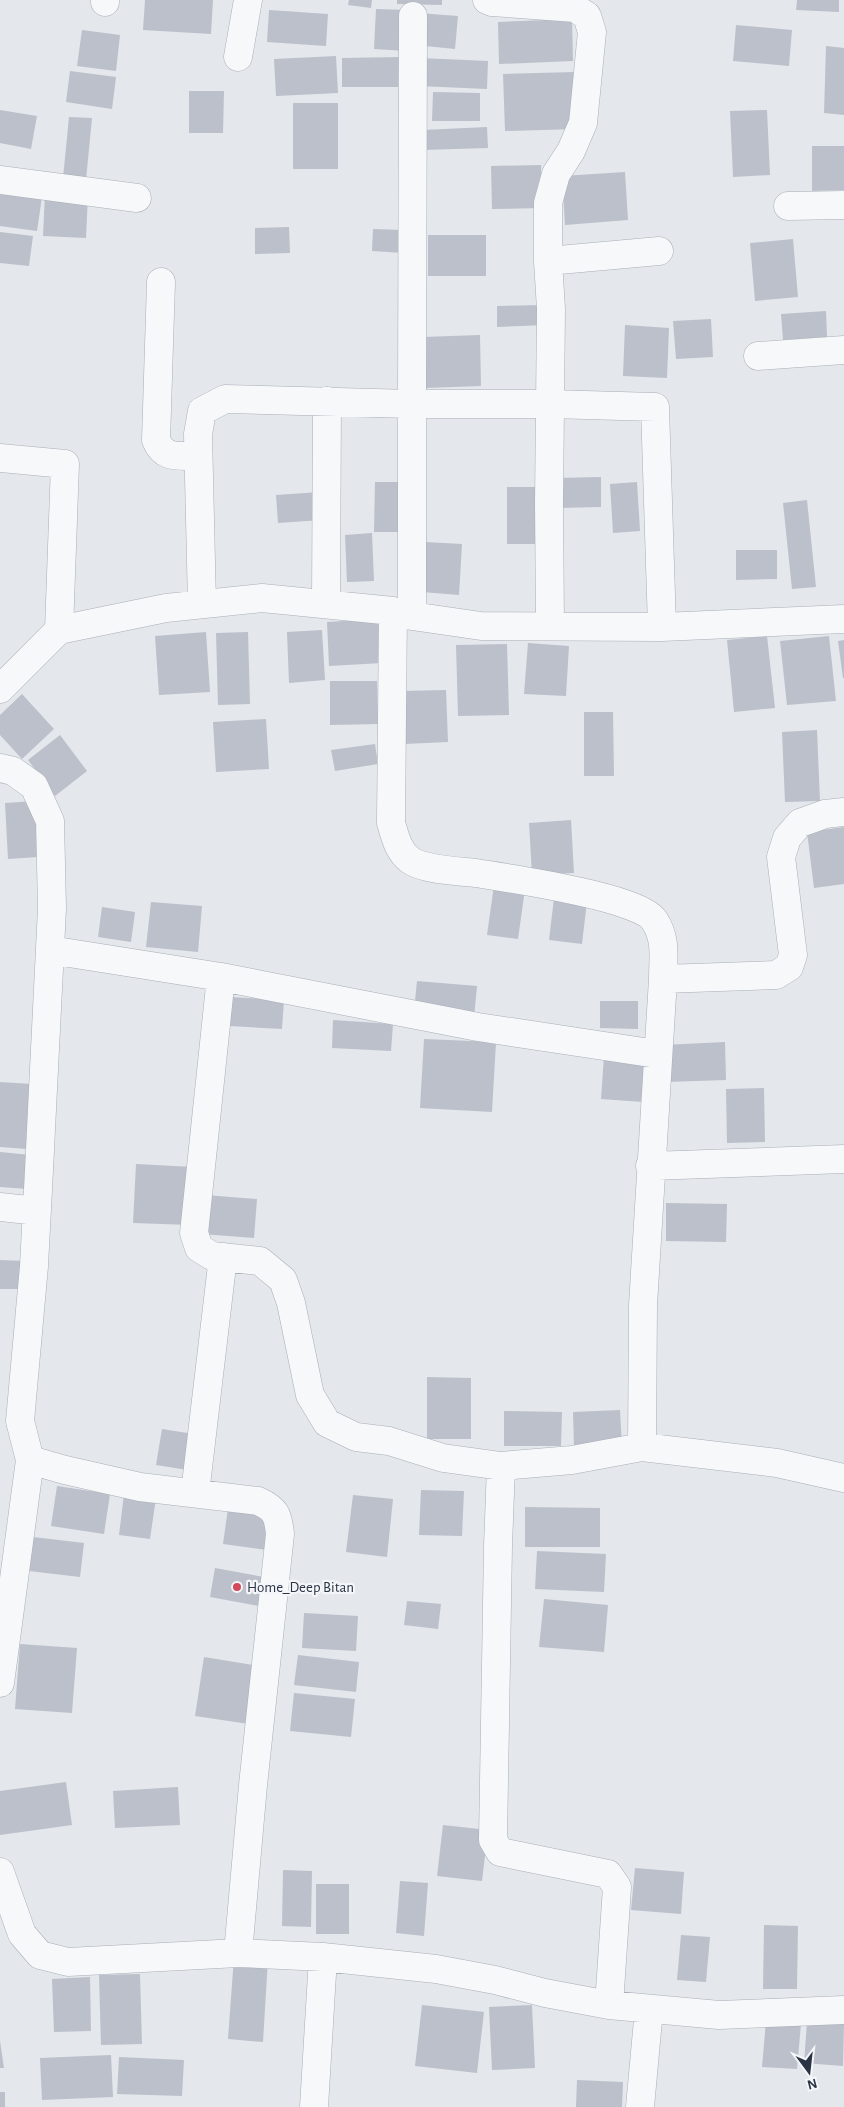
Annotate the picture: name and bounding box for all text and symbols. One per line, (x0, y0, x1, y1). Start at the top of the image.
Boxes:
place label: Home_Deep Bitan (247, 1580, 354, 1595)
marker: Home_Deep Bitan (231, 1581, 243, 1593)
north arrow (784, 2047, 834, 2097)
text: N (806, 2076, 819, 2092)

